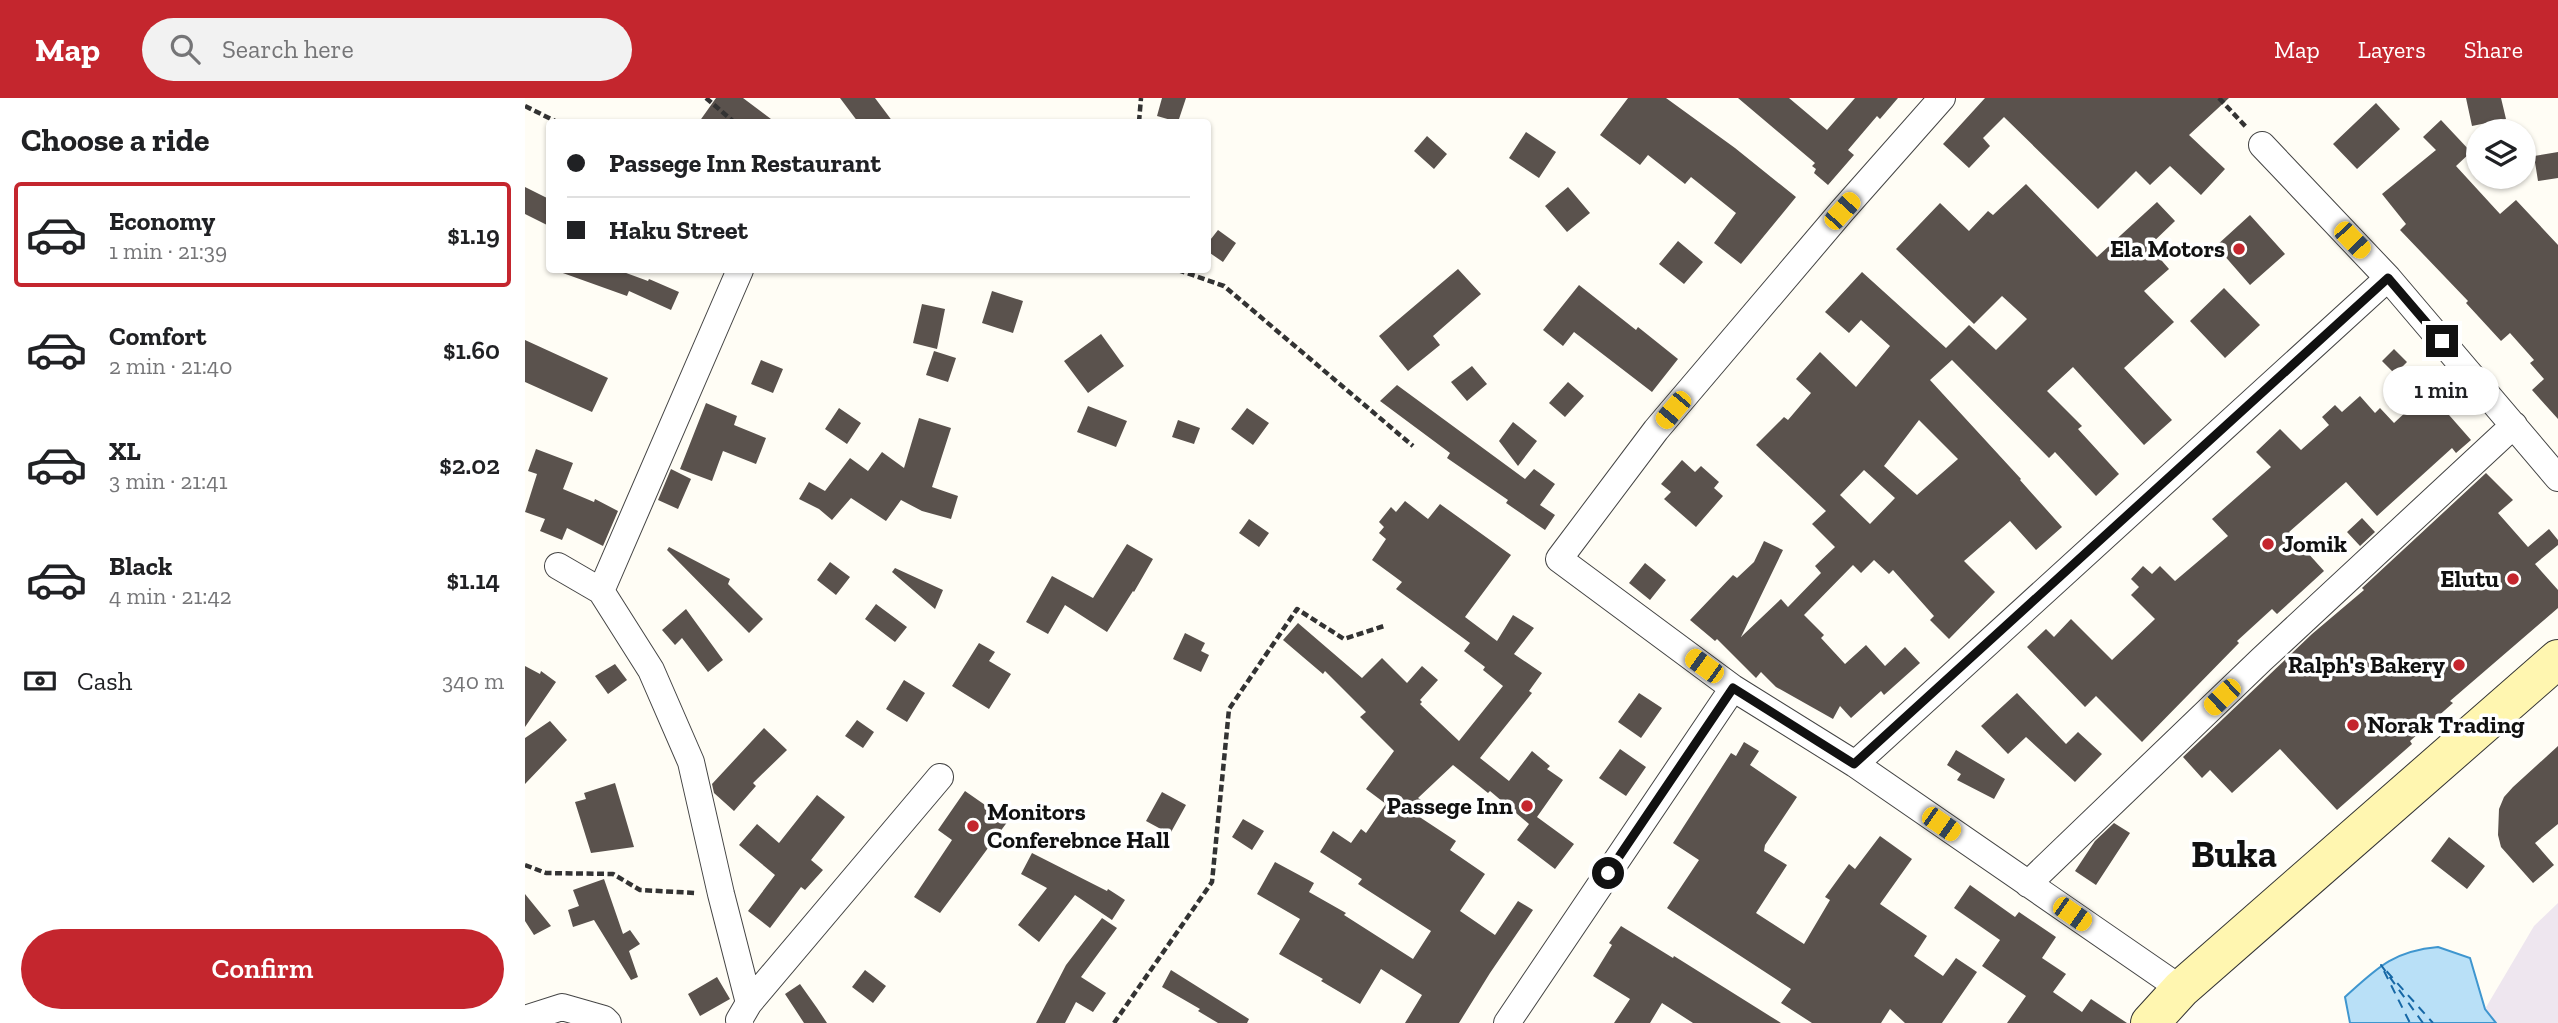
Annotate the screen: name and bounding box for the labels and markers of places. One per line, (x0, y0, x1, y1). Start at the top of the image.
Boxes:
place label: Ela Motors (2110, 234, 2225, 263)
marker: Ela Motors (2231, 241, 2247, 257)
place label: Jomik (2282, 529, 2347, 558)
marker: Jomik (2260, 536, 2276, 552)
place label: Elutu (2440, 564, 2499, 593)
marker: Elutu (2505, 571, 2521, 587)
place label: Ralph's Bakery (2288, 650, 2445, 679)
marker: Ralph's Bakery (2451, 657, 2467, 673)
place label: Norak Trading (2367, 710, 2525, 739)
marker: Norak Trading (2345, 717, 2361, 733)
place label: Passege Inn (1387, 791, 1513, 820)
place label: Monitors Conferebnce Hall (987, 797, 1170, 854)
marker: Passege Inn (1519, 798, 1535, 814)
marker: Monitors Conferebnce Hall (965, 818, 981, 834)

